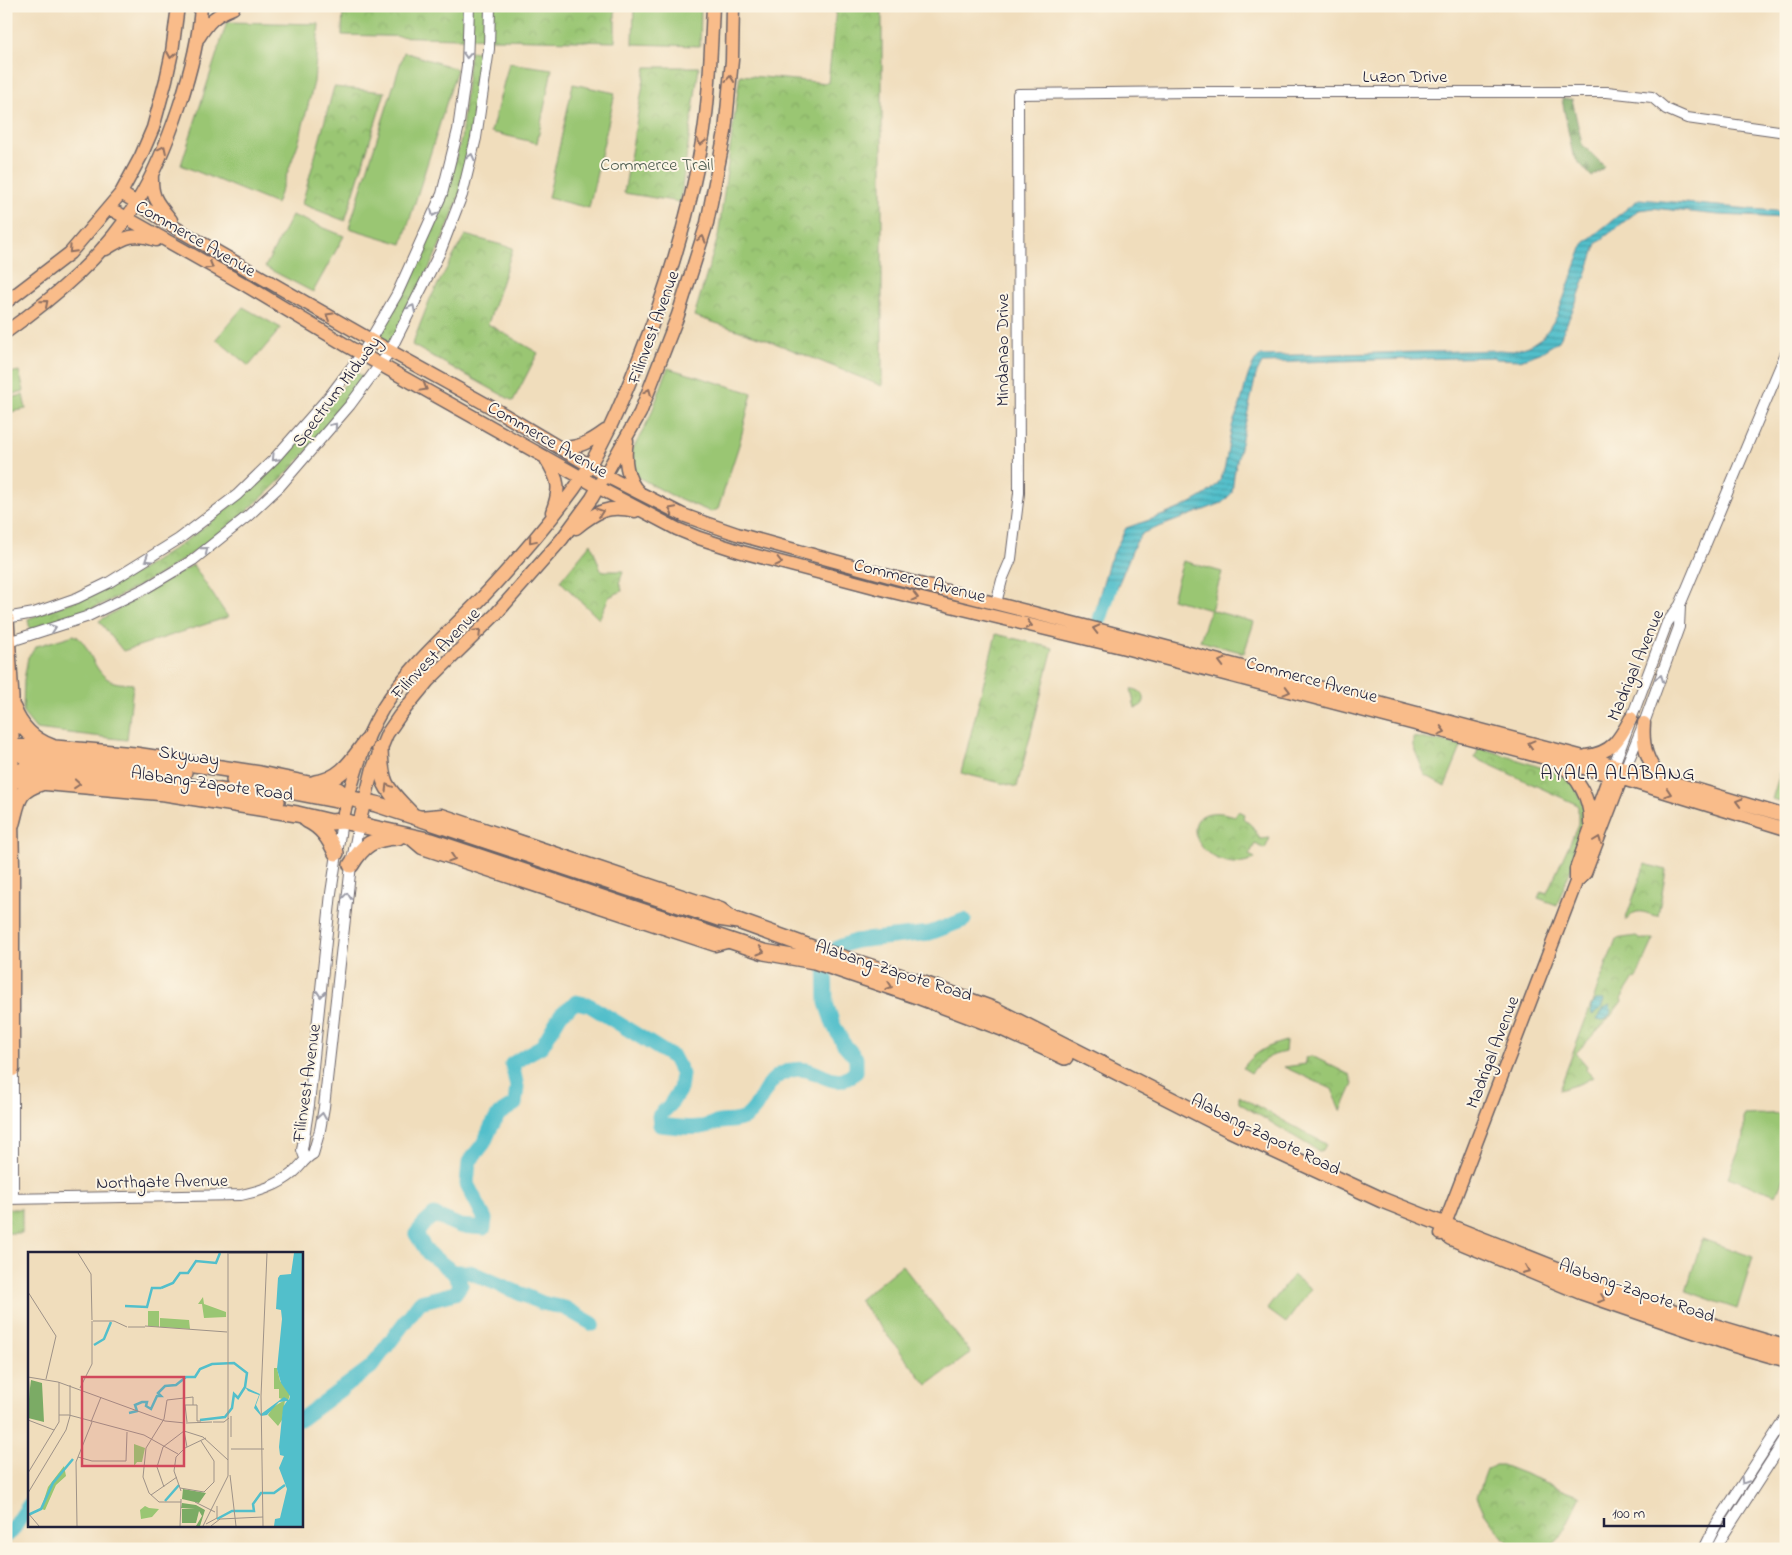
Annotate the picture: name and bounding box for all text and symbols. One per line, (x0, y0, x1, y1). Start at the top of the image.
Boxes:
one-way arrow (167, 50, 177, 59)
one-way arrow (462, 51, 473, 59)
street label: Luzon Drive (1363, 65, 1448, 91)
one-way arrow (724, 75, 735, 83)
one-way arrow (697, 137, 707, 146)
one-way arrow (157, 146, 167, 155)
park label: Commerce Trail (600, 153, 714, 179)
one-way arrow (466, 154, 476, 162)
street label: Commerce Avenue (130, 195, 261, 285)
one-way arrow (429, 208, 440, 217)
one-way arrow (696, 235, 706, 243)
one-way arrow (69, 244, 78, 253)
one-way arrow (204, 259, 213, 269)
street label: Filinvest Avenue (622, 266, 688, 389)
street label: Mindanao Drive (991, 293, 1017, 406)
one-way arrow (40, 300, 49, 309)
one-way arrow (406, 304, 416, 313)
one-way arrow (326, 313, 335, 323)
street label: Spectrum Midway (287, 331, 388, 453)
one-way arrow (418, 382, 427, 392)
one-way arrow (642, 388, 653, 397)
street label: Commerce Avenue (482, 396, 613, 486)
one-way arrow (328, 423, 337, 432)
one-way arrow (272, 453, 281, 462)
one-way arrow (669, 506, 678, 516)
one-way arrow (596, 508, 604, 518)
one-way arrow (529, 534, 538, 543)
one-way arrow (199, 548, 208, 556)
one-way arrow (144, 553, 153, 563)
street label: Commerce Avenue (851, 553, 989, 611)
one-way arrow (775, 556, 783, 566)
one-way arrow (910, 592, 918, 602)
street label: Filinvest Avenue (385, 602, 488, 707)
street label: Madrigal Avenue (1602, 605, 1673, 726)
one-way arrow (1024, 619, 1033, 630)
one-way arrow (48, 624, 56, 634)
one-way arrow (1091, 624, 1100, 635)
one-way arrow (472, 628, 481, 637)
street label: Commerce Avenue (1243, 651, 1381, 711)
one-way arrow (1217, 657, 1226, 668)
one-way arrow (1654, 674, 1664, 682)
one-way arrow (1282, 685, 1290, 695)
one-way arrow (1437, 725, 1446, 736)
one-way arrow (1528, 739, 1536, 749)
street label: Skyway (157, 740, 221, 774)
district label: AYALA ALABANG (1540, 760, 1696, 789)
street label: Alabang-Zapote Road (129, 761, 295, 810)
one-way arrow (73, 778, 81, 789)
one-way arrow (384, 783, 394, 792)
one-way arrow (1663, 788, 1672, 798)
one-way arrow (1735, 798, 1743, 808)
one-way arrow (1592, 836, 1602, 844)
one-way arrow (447, 852, 456, 862)
one-way arrow (341, 892, 352, 900)
street label: Alabang-Zapote Road (811, 934, 975, 1011)
one-way arrow (756, 945, 764, 955)
one-way arrow (885, 981, 893, 991)
one-way arrow (316, 991, 327, 999)
street label: Madrigal Avenue (1460, 992, 1529, 1113)
street label: Filinvest Avenue (287, 1022, 329, 1145)
street label: Alabang-Zapote Road (1185, 1088, 1344, 1184)
one-way arrow (317, 1111, 327, 1120)
street label: Northgate Avenue (96, 1169, 229, 1198)
inset map (28, 1252, 302, 1528)
street label: Alabang-Zapote Road (1554, 1253, 1718, 1332)
one-way arrow (1521, 1263, 1530, 1274)
one-way arrow (1597, 1293, 1605, 1303)
one-way arrow (1741, 1475, 1750, 1484)
scale bar (1604, 1495, 1724, 1527)
text: 100 m (1612, 1503, 1645, 1525)

